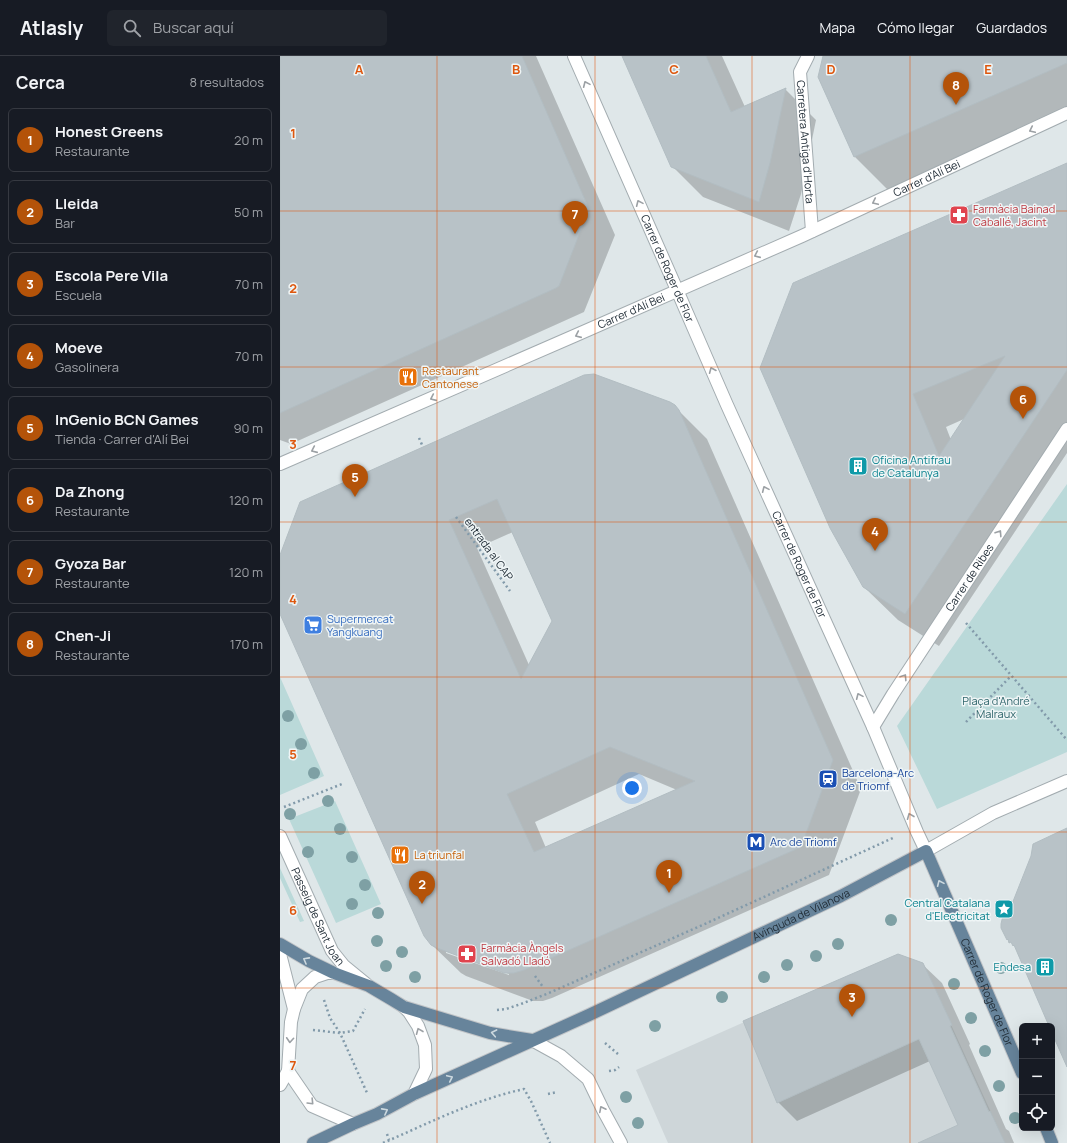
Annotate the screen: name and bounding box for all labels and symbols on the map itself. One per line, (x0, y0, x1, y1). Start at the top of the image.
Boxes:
text: A (355, 60, 364, 78)
text: B (512, 60, 520, 78)
text: C (669, 60, 679, 78)
text: D (826, 60, 836, 78)
text: E (984, 60, 992, 78)
pin: 8 (943, 72, 969, 105)
street label: Carretera Antiga d'Horta (794, 80, 818, 204)
one-way arrow (583, 81, 591, 89)
text: 1 (290, 124, 296, 142)
one-way arrow (1028, 125, 1036, 133)
street label: Carrer d'Alí Bei (891, 156, 962, 200)
one-way arrow (872, 197, 880, 205)
one-way arrow (635, 200, 643, 207)
pin: 7 (562, 201, 588, 234)
place label: Farmàcia Bainad Caballé, Jacint (973, 201, 1055, 229)
pharmacy icon: Farmàcia Bainad Caballé, Jacint (948, 204, 970, 226)
street label: Carrer de Roger de Flor (638, 212, 698, 324)
one-way arrow (754, 251, 761, 259)
text: 2 (289, 279, 297, 297)
street label: Carrer d'Alí Bei (595, 289, 667, 332)
one-way arrow (574, 330, 582, 338)
place label: Restaurant Cantonese (422, 363, 479, 391)
restaurant icon: Restaurant Cantonese (397, 366, 419, 388)
one-way arrow (708, 367, 716, 374)
pin: 6 (1010, 386, 1036, 419)
one-way arrow (430, 393, 437, 401)
text: 3 (289, 435, 297, 453)
one-way arrow (310, 445, 317, 453)
place label: Oficina Antifrau de Catalunya (872, 452, 951, 480)
building icon: Oficina Antifrau de Catalunya (847, 455, 869, 477)
pin: 5 (342, 464, 368, 497)
one-way arrow (762, 485, 770, 493)
street label: Carrer de Roger de Flor (769, 508, 830, 620)
street label: entrada al CAP (462, 514, 517, 583)
pin: 4 (862, 518, 888, 551)
one-way arrow (994, 530, 1001, 537)
street label: Carrer de Ribes (941, 540, 997, 614)
text: 4 (289, 590, 297, 608)
place label: Supermercat Yangkuang (327, 611, 393, 639)
supermarket icon: Supermercat Yangkuang (302, 614, 324, 636)
one-way arrow (900, 674, 907, 681)
one-way arrow (856, 693, 864, 701)
park label: Plaça d'André Malraux (962, 693, 1030, 721)
text: 5 (289, 745, 297, 763)
place label: Barcelona-Arc de Triomf (842, 765, 914, 793)
station icon: Barcelona-Arc de Triomf (817, 768, 839, 790)
your location (622, 778, 642, 798)
one-way arrow (906, 813, 914, 820)
metro station icon: Arc de Triomf (745, 831, 767, 853)
place label: Arc de Triomf (770, 834, 837, 849)
restaurant icon: La triunfal (389, 844, 411, 866)
place label: La triunfal (414, 847, 464, 862)
pin: 1 (656, 860, 682, 893)
street label: Passeig de Sant Joan (288, 865, 349, 968)
pin: 2 (409, 871, 435, 904)
one-way arrow (937, 879, 945, 887)
street label: Avinguda de Vilanova (750, 885, 852, 944)
place label: Central Catalana d'Electricitat (904, 895, 990, 923)
place icon: Central Catalana d'Electricitat (993, 898, 1015, 920)
text: 6 (289, 901, 297, 919)
street label: Carrer de Roger de Flor (958, 936, 1017, 1048)
place label: Farmàcia Àngels Salvadó Lladó (481, 940, 564, 968)
pharmacy icon: Farmàcia Àngels Salvadó Lladó (456, 943, 478, 965)
building icon: Endesa (1034, 956, 1056, 978)
one-way arrow (303, 957, 311, 964)
place label: Endesa (993, 959, 1031, 974)
pin: 3 (839, 984, 865, 1017)
one-way arrow (416, 1028, 424, 1035)
one-way arrow (490, 1030, 497, 1038)
one-way arrow (285, 1037, 294, 1043)
text: 7 (290, 1056, 297, 1074)
one-way arrow (445, 1075, 453, 1083)
one-way arrow (306, 1097, 314, 1105)
one-way arrow (600, 1105, 607, 1113)
one-way arrow (380, 1108, 388, 1115)

